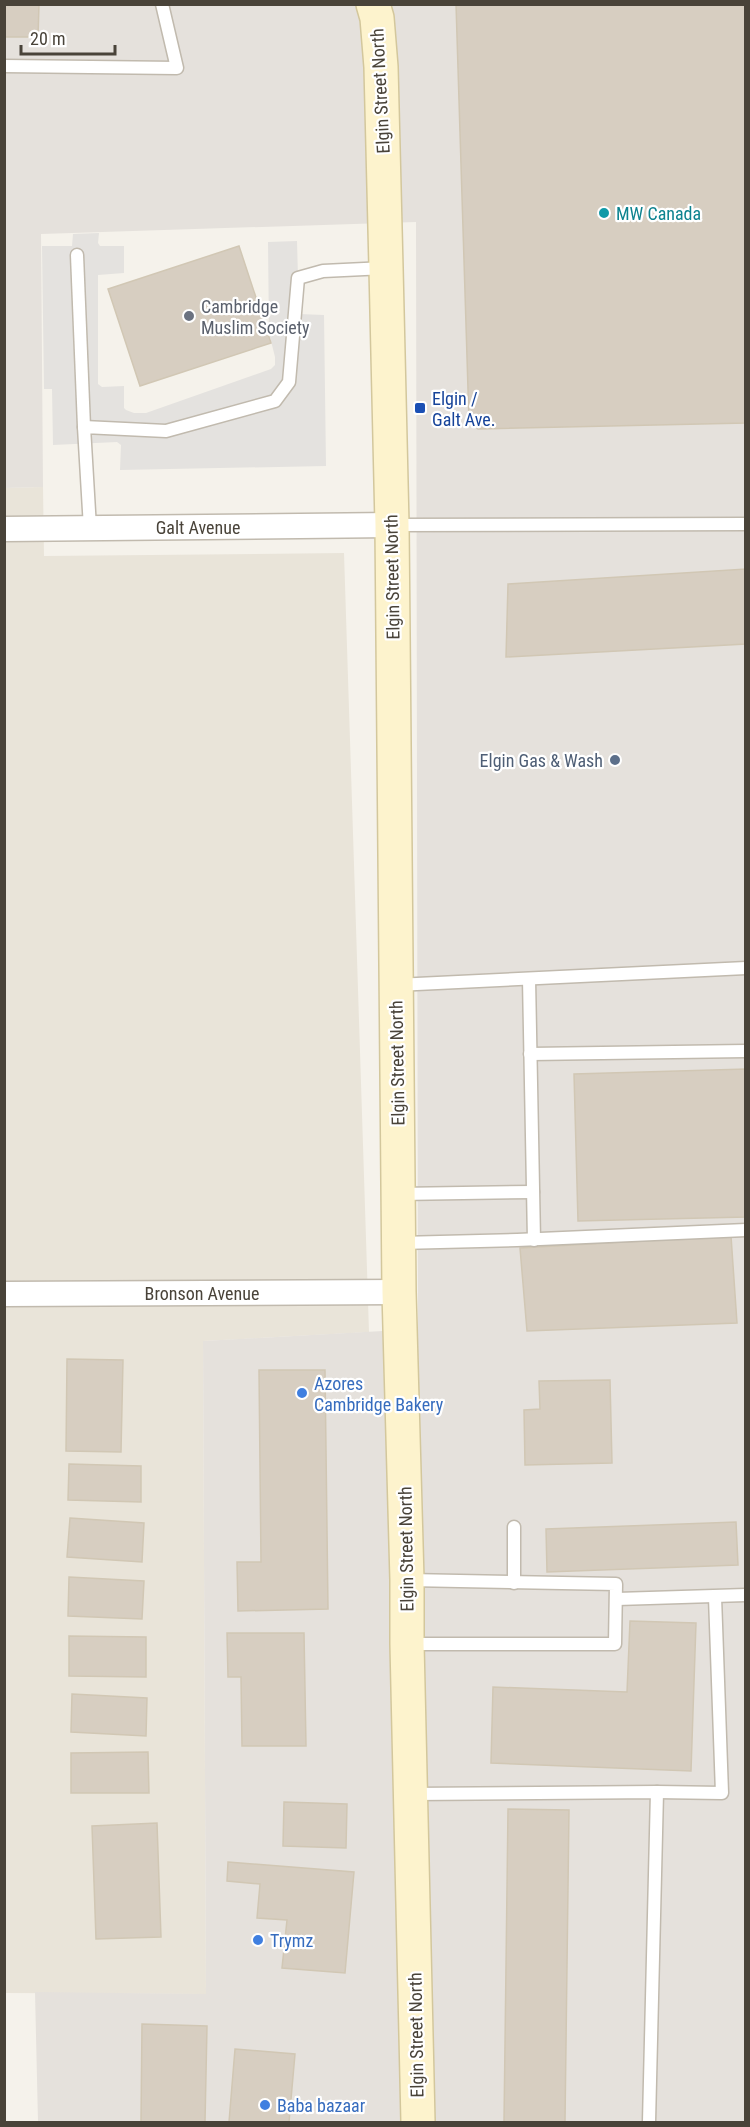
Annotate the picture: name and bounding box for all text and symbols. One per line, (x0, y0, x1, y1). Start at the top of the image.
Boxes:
scale bar (21, 18, 116, 56)
text: 20 m (30, 28, 65, 49)
street label: Elgin Street North (366, 28, 394, 154)
place label: MW Canada (616, 203, 701, 224)
marker: MW Canada (597, 206, 611, 220)
place label: Cambridge Muslim Society (201, 296, 310, 338)
marker: Cambridge Muslim Society (182, 309, 196, 323)
place label: Elgin / Galt Ave. (432, 388, 496, 430)
marker: Elgin / Galt Ave. (413, 401, 427, 415)
street label: Elgin Street North (380, 514, 404, 640)
street label: Galt Avenue (156, 517, 240, 538)
place label: Elgin Gas & Wash (480, 750, 603, 771)
marker: Elgin Gas & Wash (608, 753, 622, 767)
street label: Elgin Street North (385, 1000, 409, 1126)
street label: Bronson Avenue (145, 1283, 259, 1304)
place label: Azores Cambridge Bakery (314, 1373, 444, 1415)
marker: Azores Cambridge Bakery (295, 1386, 309, 1400)
street label: Elgin Street North (394, 1486, 418, 1612)
place label: Trymz (270, 1930, 313, 1951)
marker: Trymz (251, 1933, 265, 1947)
street label: Elgin Street North (404, 1972, 428, 2098)
place label: Baba bazaar (277, 2095, 366, 2116)
marker: Baba bazaar (258, 2098, 272, 2112)

